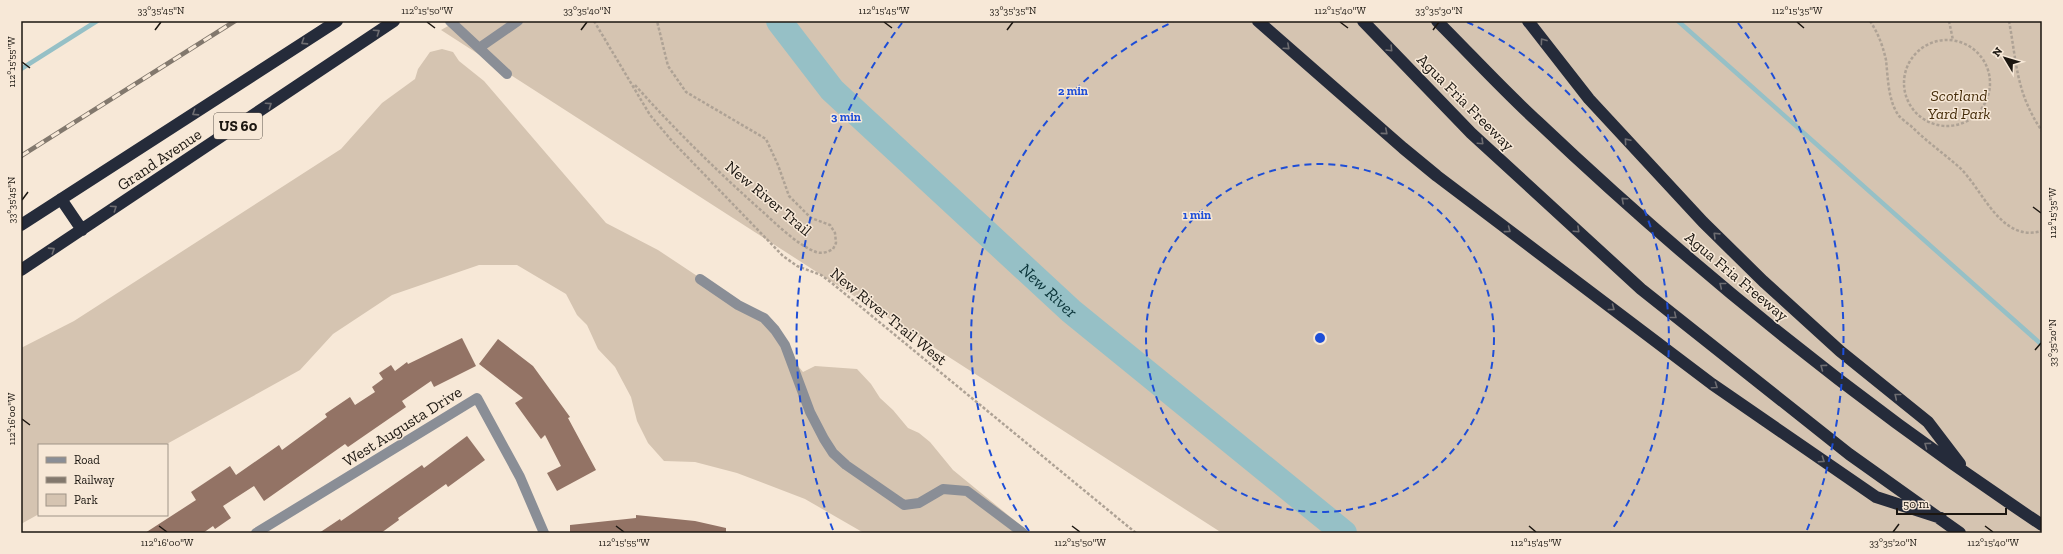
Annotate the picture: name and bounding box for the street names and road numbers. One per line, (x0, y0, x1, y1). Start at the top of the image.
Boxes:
street label: Agua Fria Freeway (1413, 50, 1519, 155)
road number: US 60 (214, 113, 262, 139)
street label: Grand Avenue (114, 124, 205, 194)
street label: New River Trail (722, 157, 816, 240)
street label: Agua Fria Freeway (1681, 228, 1793, 326)
street label: New River Trail West (827, 264, 951, 369)
street label: West Augusta Drive (339, 382, 465, 471)

